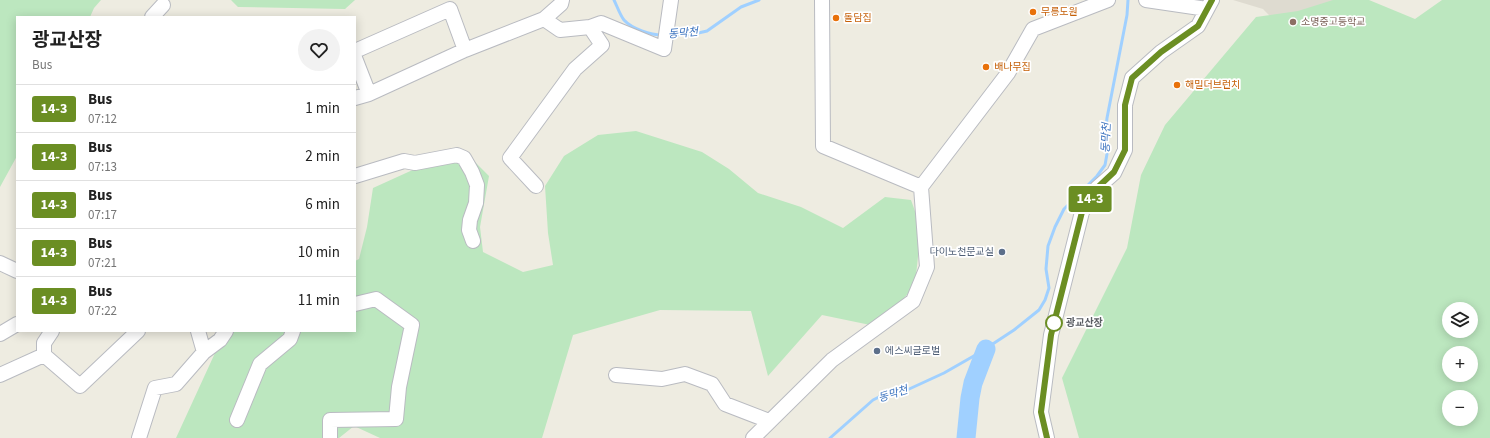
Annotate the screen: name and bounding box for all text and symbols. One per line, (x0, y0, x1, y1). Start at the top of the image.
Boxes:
place label: 무릉도원 (1041, 5, 1078, 19)
marker: 무릉도원 (1028, 7, 1038, 17)
place label: 돌담집 (844, 11, 872, 25)
marker: 돌담집 (831, 13, 841, 23)
place label: 소명중고등학교 (1301, 15, 1365, 29)
marker: 소명중고등학교 (1288, 17, 1298, 27)
water label: 동막천 (667, 24, 701, 42)
text: 광교산장 (32, 27, 102, 54)
button: heart (298, 29, 340, 71)
text: Bus (32, 56, 52, 74)
place label: 배나무집 (994, 60, 1031, 74)
marker: 배나무집 (981, 62, 991, 72)
place label: 해밀더브런치 (1185, 78, 1240, 92)
marker: 해밀더브런치 (1172, 80, 1182, 90)
text: Bus (88, 89, 112, 110)
text: 1 min (305, 98, 340, 119)
text: 14-3 (41, 99, 67, 119)
text: 07:12 (88, 110, 117, 128)
water label: 동막천 (1098, 121, 1114, 153)
text: Bus (88, 137, 112, 158)
text: 2 min (305, 146, 340, 167)
text: 14-3 (41, 147, 67, 167)
text: 07:13 (88, 158, 117, 176)
text: Bus (88, 185, 112, 206)
line badge: 14-3 (1062, 186, 1118, 212)
text: 14-3 (1077, 189, 1103, 209)
text: 6 min (305, 194, 340, 215)
text: 14-3 (41, 195, 67, 215)
text: 07:17 (88, 206, 117, 224)
text: Bus (88, 233, 112, 254)
text: 10 min (298, 242, 340, 263)
text: 14-3 (41, 243, 67, 263)
place label: 다이노천문교실 (930, 245, 994, 259)
marker: 다이노천문교실 (997, 247, 1007, 257)
text: 07:21 (88, 254, 117, 272)
text: Bus (88, 281, 112, 302)
text: 11 min (298, 290, 340, 311)
text: 14-3 (41, 291, 67, 311)
text: 07:22 (88, 302, 117, 320)
map controls (1442, 302, 1478, 426)
button: layers (1442, 302, 1478, 338)
marker: 광교산장 (1045, 314, 1063, 332)
place label: 광교산장 (1066, 316, 1103, 330)
place label: 에스씨글로벌 (885, 344, 940, 358)
marker: 에스씨글로벌 (872, 346, 882, 356)
button: + (1442, 346, 1478, 382)
water label: 동막천 (876, 382, 912, 406)
button: − (1442, 390, 1478, 426)

